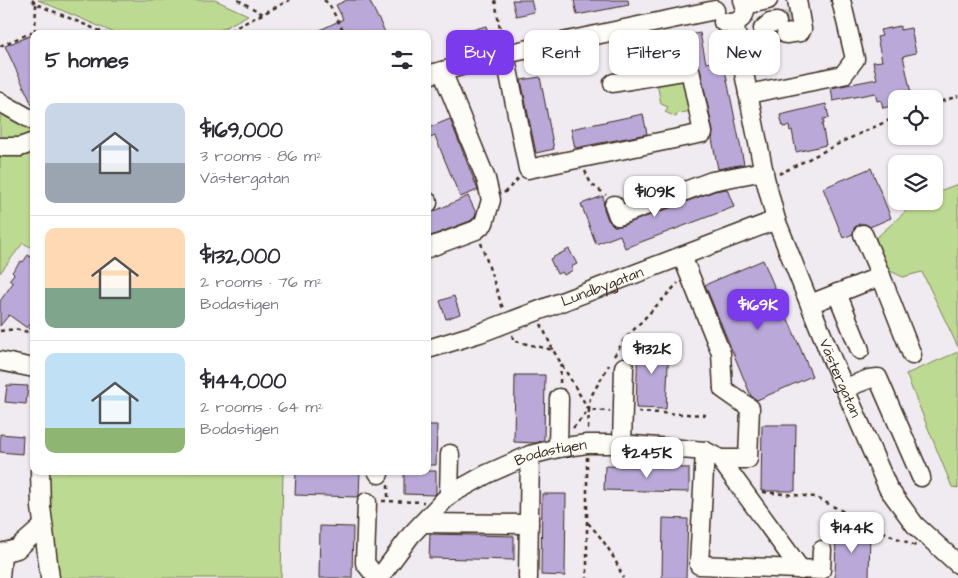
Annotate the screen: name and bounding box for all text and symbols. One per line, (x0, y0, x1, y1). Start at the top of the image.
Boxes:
chip: Buy (446, 30, 514, 75)
chip: Rent (524, 30, 599, 75)
chip: Filters (609, 30, 699, 75)
chip: New (709, 30, 780, 75)
text: 5 homes (45, 46, 129, 75)
icon: filters (388, 46, 416, 74)
map controls (888, 90, 943, 210)
button: locate (888, 90, 943, 145)
text: $169,000 (200, 116, 283, 145)
icon: home (85, 123, 145, 183)
text: 3 rooms · 86 m² (200, 145, 322, 167)
button: layers (888, 155, 943, 210)
text: Västergatan (200, 167, 289, 189)
pin: $109K (620, 176, 690, 218)
text: $109K (635, 181, 675, 203)
text: $132,000 (200, 242, 281, 271)
icon: home (85, 248, 145, 308)
street label: Lundbygatan (558, 261, 647, 312)
text: 2 rooms · 76 m² (200, 271, 323, 293)
pin: $169K (723, 288, 793, 331)
text: Bodastigen (200, 293, 279, 315)
text: $169K (738, 294, 778, 316)
pin: $132K (617, 332, 687, 375)
street label: Västergatan (814, 336, 866, 421)
text: $132K (633, 338, 671, 360)
text: $144,000 (200, 367, 286, 396)
icon: home (85, 373, 145, 433)
text: 2 rooms · 64 m² (200, 396, 324, 418)
text: Bodastigen (200, 418, 279, 440)
street label: Bodastigen (511, 434, 589, 472)
pin: $245K (612, 436, 682, 479)
text: $245K (622, 442, 672, 464)
pin: $144K (817, 512, 887, 554)
text: $144K (831, 517, 873, 539)

